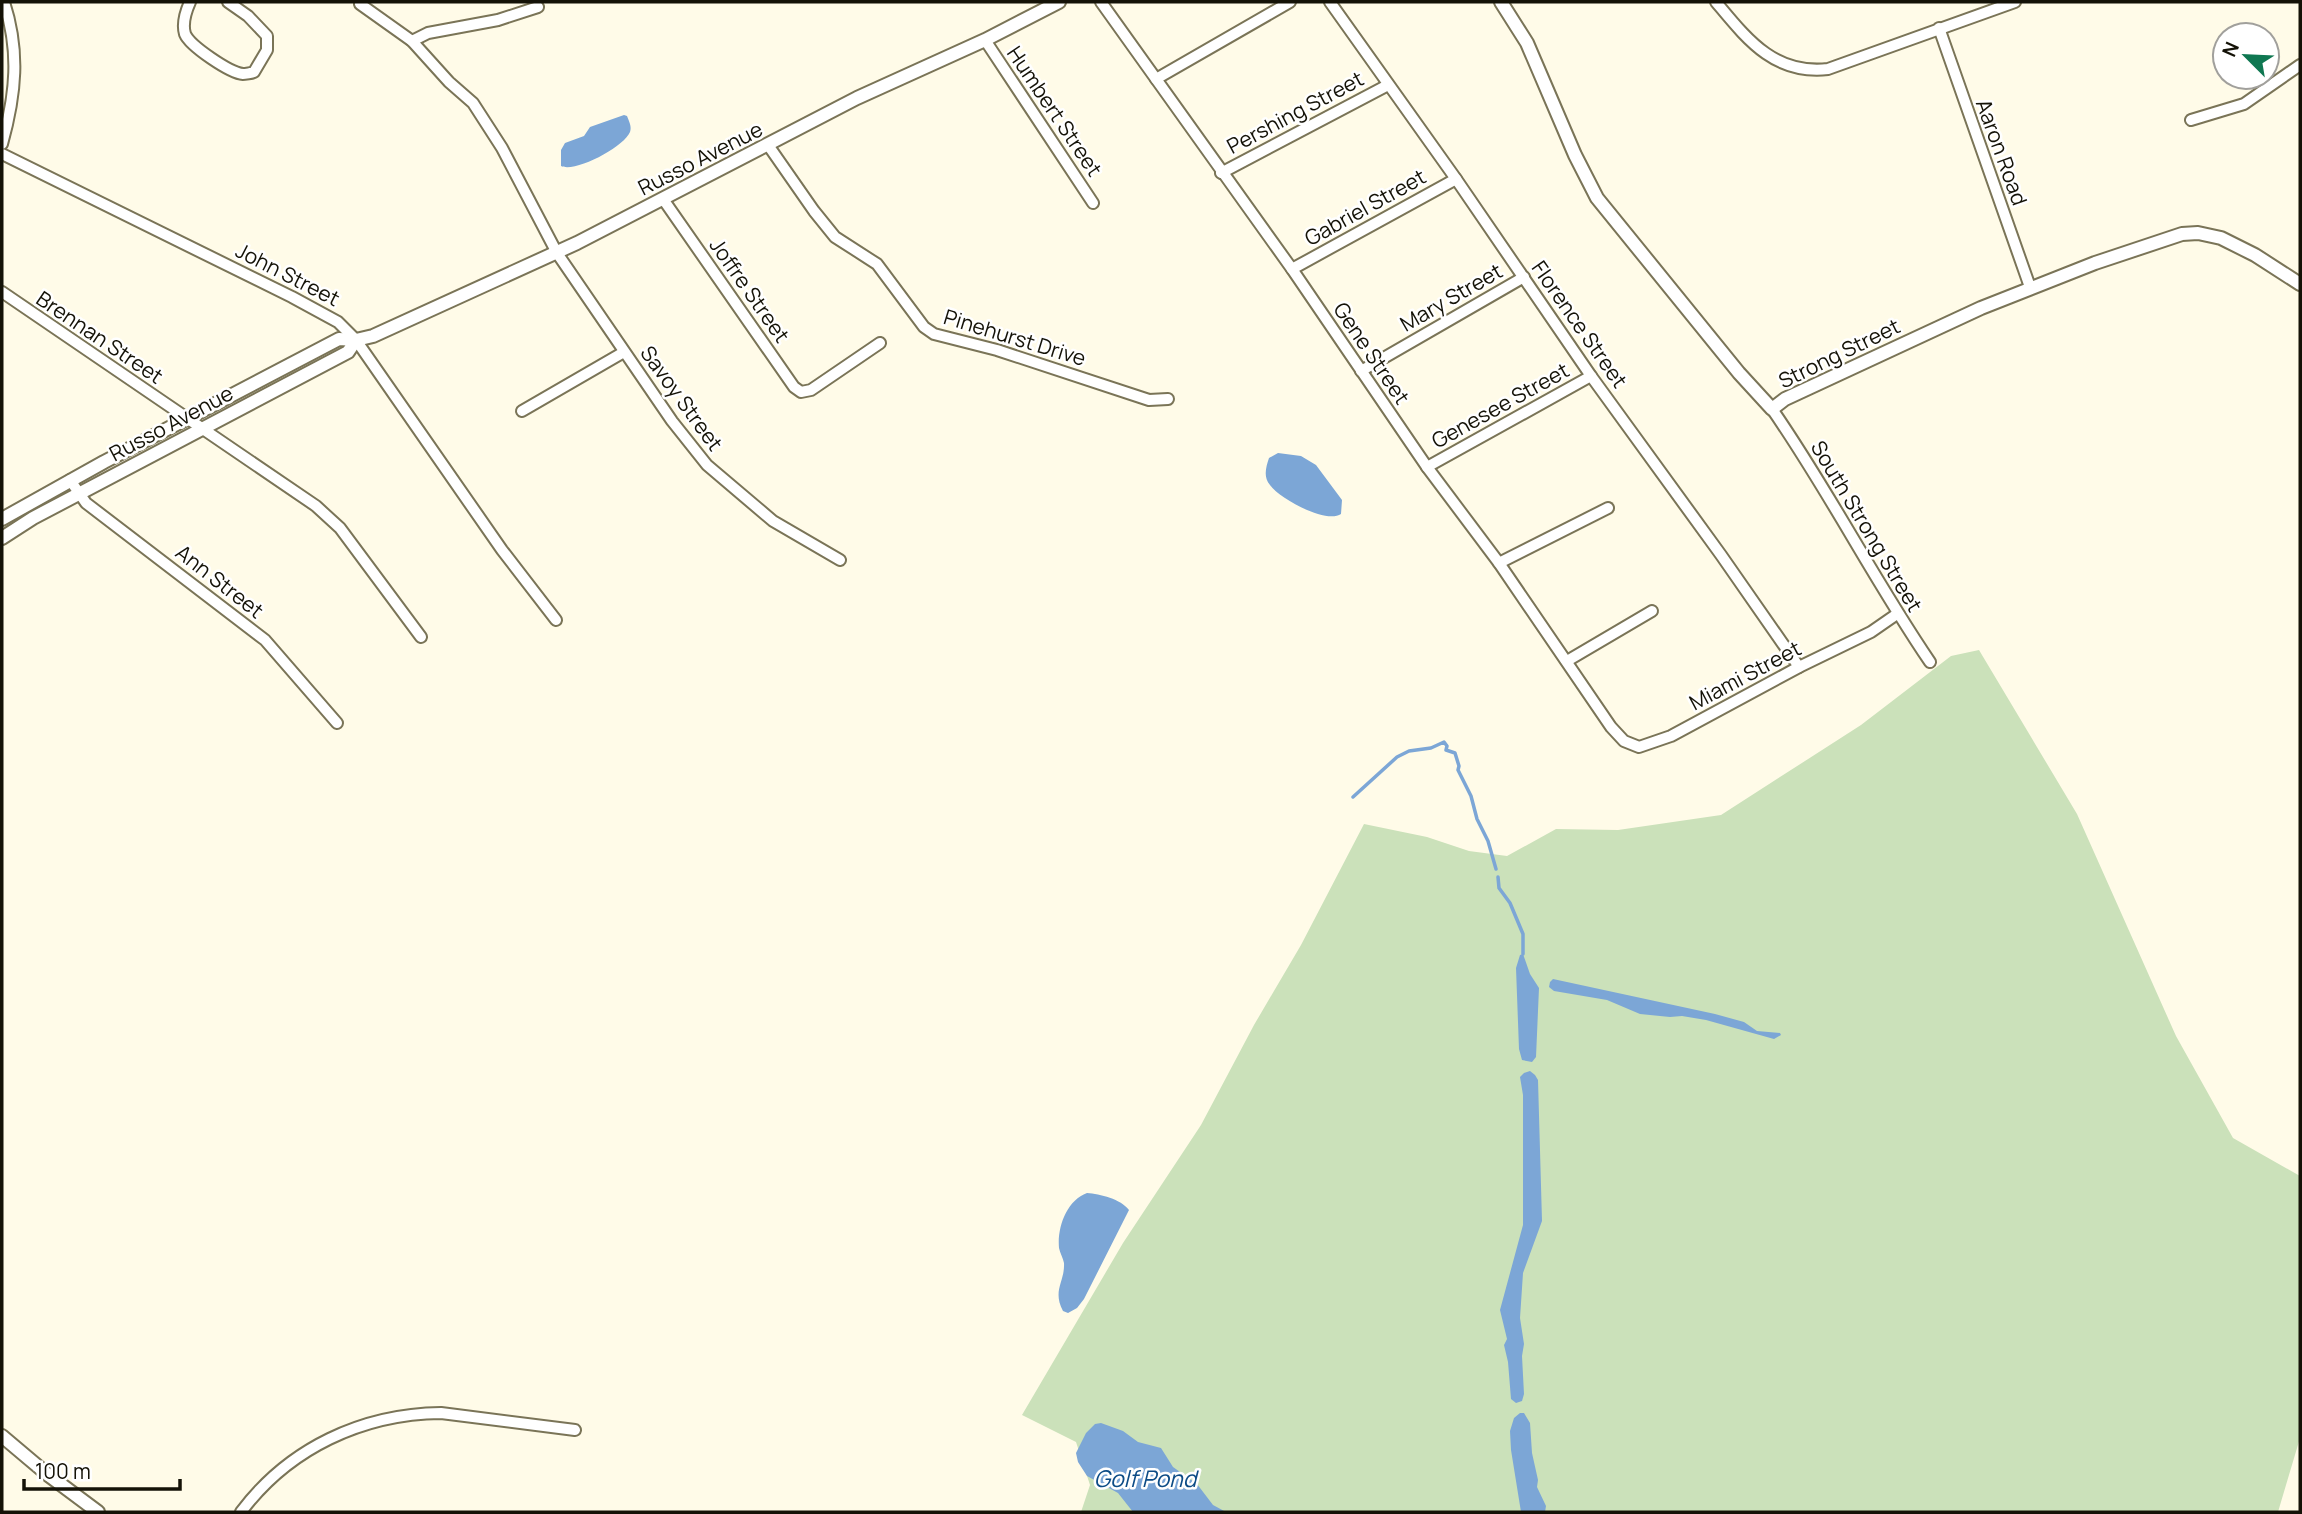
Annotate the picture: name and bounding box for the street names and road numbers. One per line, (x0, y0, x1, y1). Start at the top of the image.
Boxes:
street label: Humbert Street (1001, 40, 1109, 182)
street label: Pershing Street (1222, 64, 1368, 160)
street label: Aaron Road (1970, 95, 2034, 209)
street label: Russo Avenue (633, 115, 767, 201)
street label: Gabriel Street (1299, 162, 1431, 252)
street label: Joffre Street (704, 232, 796, 348)
street label: John Street (231, 236, 345, 312)
street label: Florence Street (1526, 255, 1634, 393)
street label: Mary Street (1395, 256, 1507, 338)
street label: Brennan Street (31, 284, 169, 390)
street label: Gene Street (1328, 297, 1416, 409)
street label: Pinehurst Drive (941, 302, 1089, 372)
street label: Strong Street (1774, 312, 1904, 394)
street label: Savoy Street (634, 340, 730, 456)
street label: Genesee Street (1426, 356, 1574, 454)
street label: Russo Avenue (104, 379, 238, 467)
street label: South Strong Street (1805, 435, 1929, 617)
street label: Ann Street (170, 538, 270, 624)
street label: Miami Street (1684, 634, 1806, 716)

